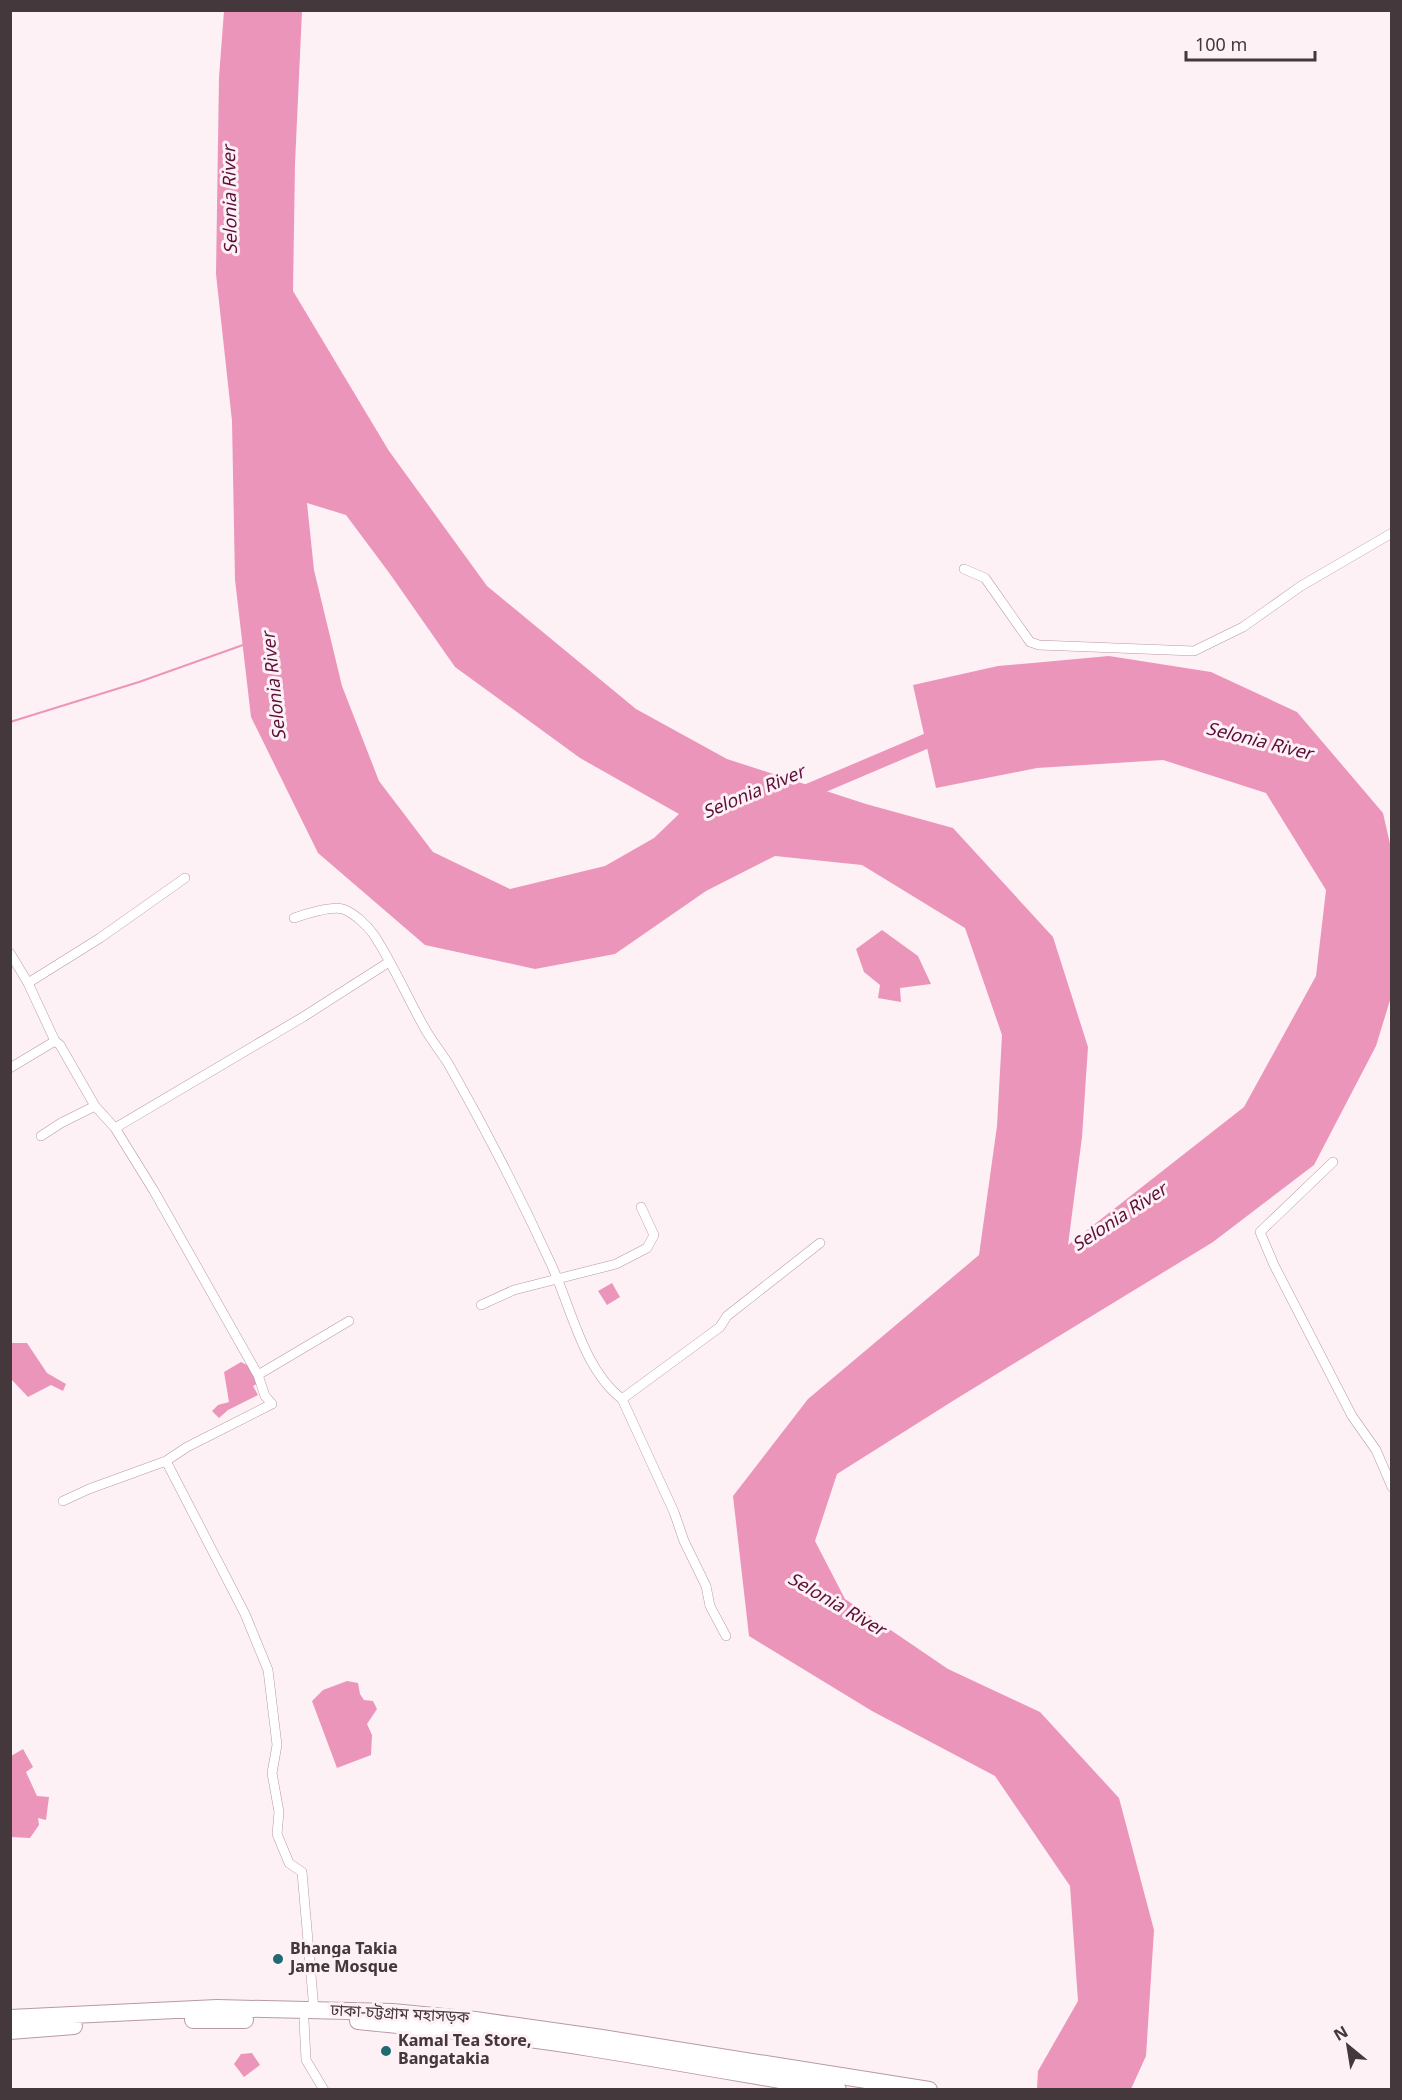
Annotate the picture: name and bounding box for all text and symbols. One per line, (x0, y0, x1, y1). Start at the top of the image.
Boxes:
scale bar (1186, 24, 1315, 62)
text: 100 m (1195, 34, 1247, 58)
water label: Selonia River (218, 143, 244, 255)
water label: Selonia River (257, 628, 293, 741)
water label: Selonia River (1203, 717, 1317, 767)
water label: Selonia River (699, 760, 811, 825)
water label: Selonia River (1068, 1177, 1174, 1258)
water label: Selonia River (783, 1567, 891, 1644)
place label: Bhanga Takia Jame Mosque (288, 1939, 398, 1979)
marker: Bhanga Takia Jame Mosque (271, 1952, 285, 1966)
street label: ঢাকা-চট্টগ্রাম মহাসড়ক (329, 2000, 471, 2030)
north arrow (1318, 2016, 1378, 2076)
text: N (1330, 2022, 1353, 2048)
place label: Kamal Tea Store, Bangatakia (398, 2031, 532, 2071)
marker: Kamal Tea Store, Bangatakia (379, 2044, 393, 2058)

